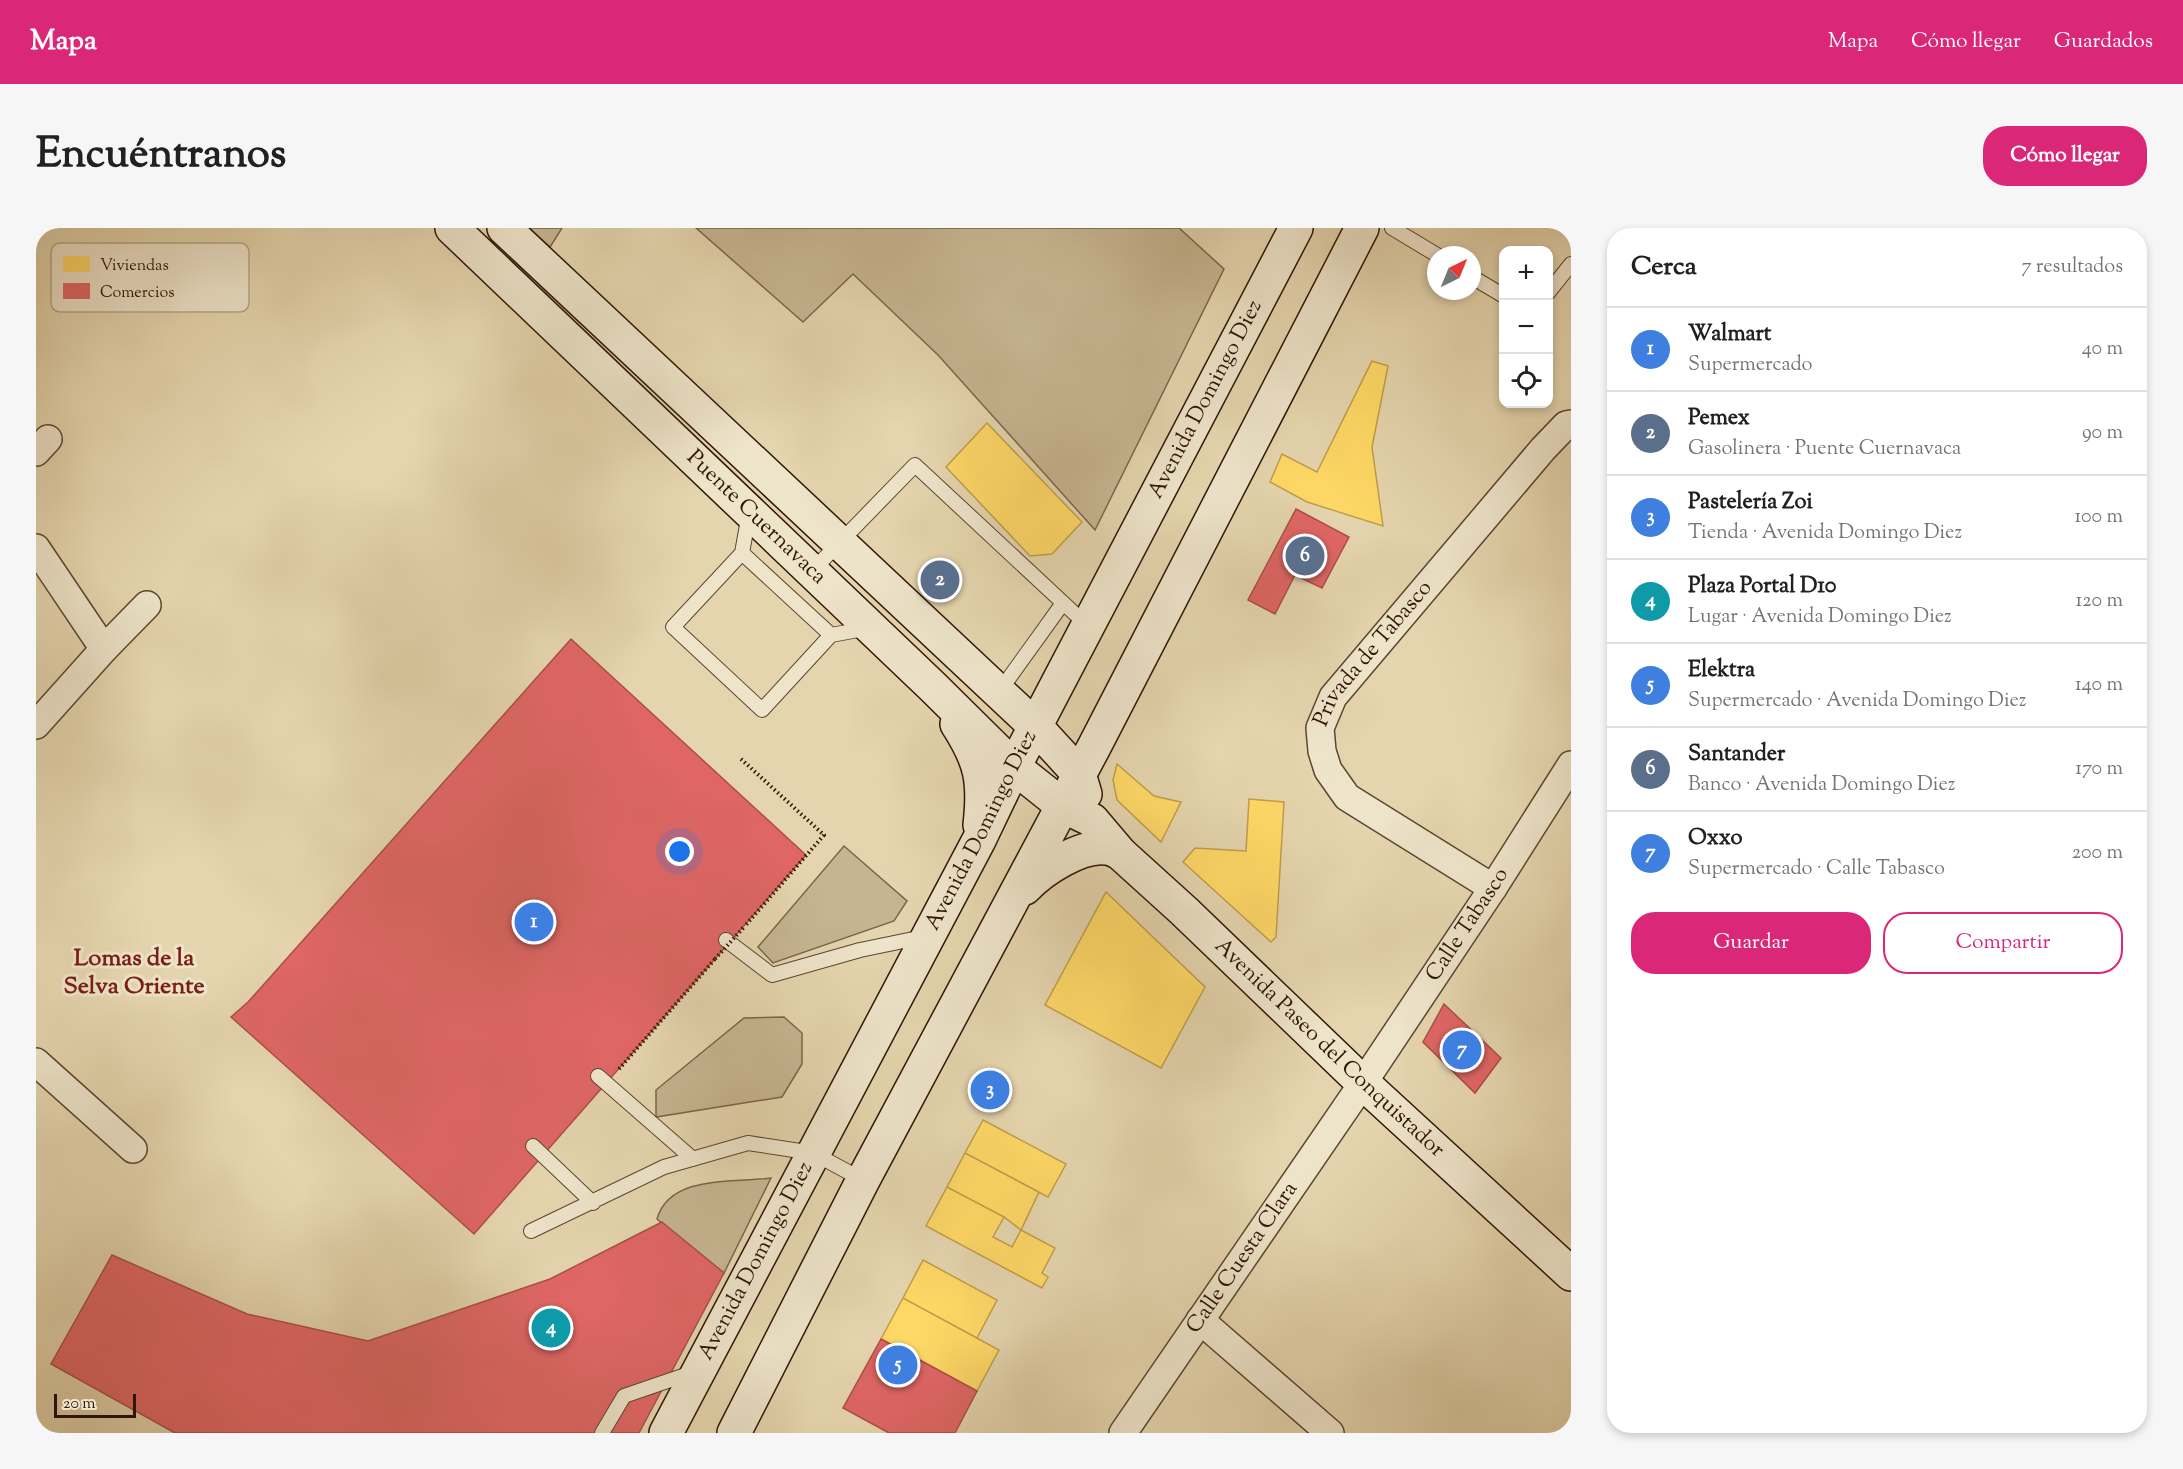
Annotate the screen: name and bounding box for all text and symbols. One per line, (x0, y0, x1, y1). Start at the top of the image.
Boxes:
text: Mapa (30, 22, 97, 62)
text: Mapa (1828, 27, 1878, 57)
text: Cómo llegar (1911, 27, 2021, 57)
text: Guardados (2054, 27, 2153, 57)
text: Encuéntranos (36, 126, 286, 186)
button: Cómo llegar (1983, 126, 2147, 186)
legend (51, 243, 249, 312)
north arrow (1427, 246, 1481, 300)
map controls (1499, 246, 1553, 408)
button: + (1499, 246, 1553, 300)
text: Cerca (1631, 249, 1697, 286)
text: 7 resultados (2021, 253, 2123, 282)
text: Viviendas (100, 255, 169, 278)
text: Comercios (100, 282, 174, 305)
street label: Avenida Domingo Diez (1141, 295, 1271, 505)
button: − (1499, 300, 1553, 354)
text: Walmart (1688, 319, 1771, 351)
text: 1 (1647, 335, 1654, 364)
text: 40 m (2082, 335, 2123, 364)
text: Supermercado (1688, 351, 1813, 380)
button: locate (1499, 354, 1553, 408)
text: Pemex (1688, 403, 1750, 435)
text: 2 (1646, 419, 1655, 448)
text: 90 m (2082, 419, 2123, 448)
text: Gasolinera · Puente Cuernavaca (1688, 435, 1961, 464)
street label: Puente Cuernavaca (678, 443, 833, 593)
text: Pastelería Zoi (1688, 487, 1813, 519)
text: 3 (1646, 503, 1655, 532)
text: 100 m (2074, 503, 2123, 532)
text: Tienda · Avenida Domingo Diez (1688, 519, 1962, 548)
pin: 6 (1286, 534, 1324, 578)
pin: 2 (920, 558, 960, 602)
text: Plaza Portal D10 (1688, 571, 1836, 603)
street label: Privada de Tabasco (1306, 574, 1441, 732)
text: 4 (1645, 587, 1656, 616)
text: 120 m (2075, 587, 2123, 616)
text: Lugar · Avenida Domingo Diez (1688, 603, 1952, 632)
text: Elektra (1688, 655, 1755, 687)
text: 5 (1647, 671, 1654, 700)
text: 140 m (2075, 671, 2123, 700)
text: Supermercado · Avenida Domingo Diez (1688, 687, 2026, 716)
street label: Avenida Domingo Diez (918, 725, 1046, 937)
text: Santander (1688, 739, 1785, 771)
text: 6 (1646, 755, 1655, 784)
text: 170 m (2075, 755, 2123, 784)
text: Banco · Avenida Domingo Diez (1688, 771, 1955, 800)
text: Oxxo (1688, 823, 1743, 855)
your location (665, 837, 694, 866)
text: 7 (1645, 839, 1656, 868)
text: 200 m (2072, 839, 2123, 868)
text: Supermercado · Calle Tabasco (1688, 855, 1945, 884)
street label: Calle Tabasco (1419, 862, 1518, 989)
pin: 1 (514, 900, 554, 944)
button: Guardar (1631, 912, 1871, 974)
button: Compartir (1883, 912, 2123, 974)
street label: Avenida Paseo del Conquistador (1206, 932, 1451, 1166)
district label: Lomas de la Selva Oriente (63, 942, 205, 1004)
pin: 7 (1442, 1028, 1482, 1072)
pin: 3 (970, 1068, 1010, 1112)
street label: Avenida Domingo Diez (691, 1156, 822, 1366)
street label: Calle Cuesta Clara (1179, 1176, 1306, 1341)
pin: 4 (532, 1306, 570, 1350)
pin: 5 (878, 1342, 918, 1388)
scale bar (54, 1391, 136, 1418)
text: 20 m (63, 1393, 96, 1416)

